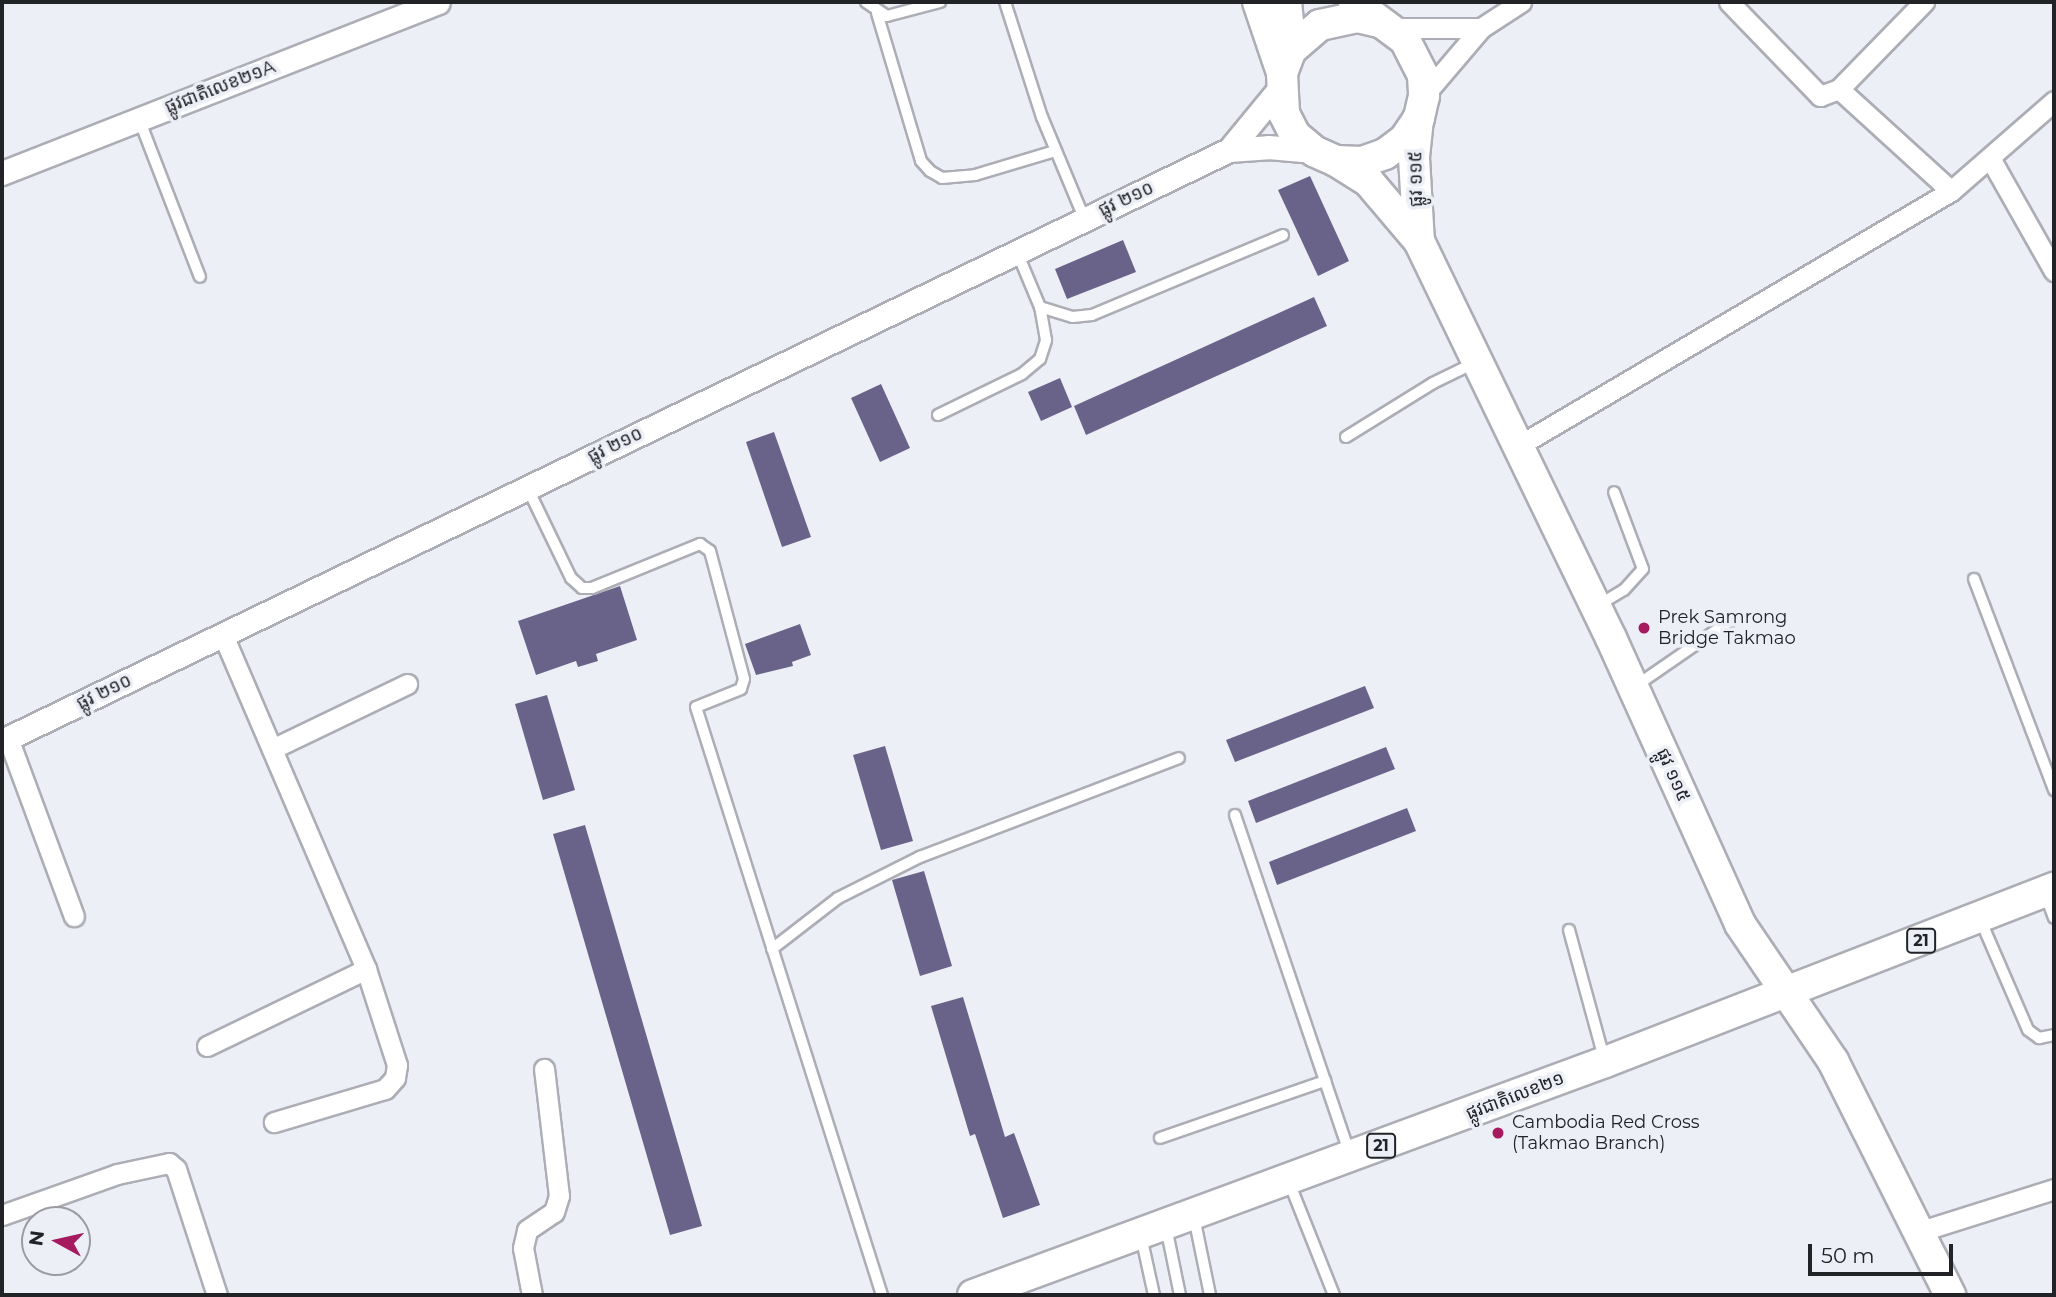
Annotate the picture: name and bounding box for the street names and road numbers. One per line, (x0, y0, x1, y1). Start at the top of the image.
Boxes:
street label: ផ្លូវជាតិលេខ២១A (162, 56, 278, 118)
street label: ផ្លូវ ១១៥ (1405, 151, 1427, 207)
street label: ផ្លូវ ២១០ (1095, 177, 1157, 221)
street label: ផ្លូវ ២១០ (584, 422, 646, 468)
street label: ផ្លូវ ២១០ (73, 669, 135, 715)
street label: ផ្លូវ ១១៥ (1652, 745, 1694, 805)
road number: 21 (1905, 928, 1937, 953)
street label: ផ្លូវជាតិលេខ២១ (1463, 1067, 1567, 1125)
road number: 21 (1365, 1134, 1397, 1158)

